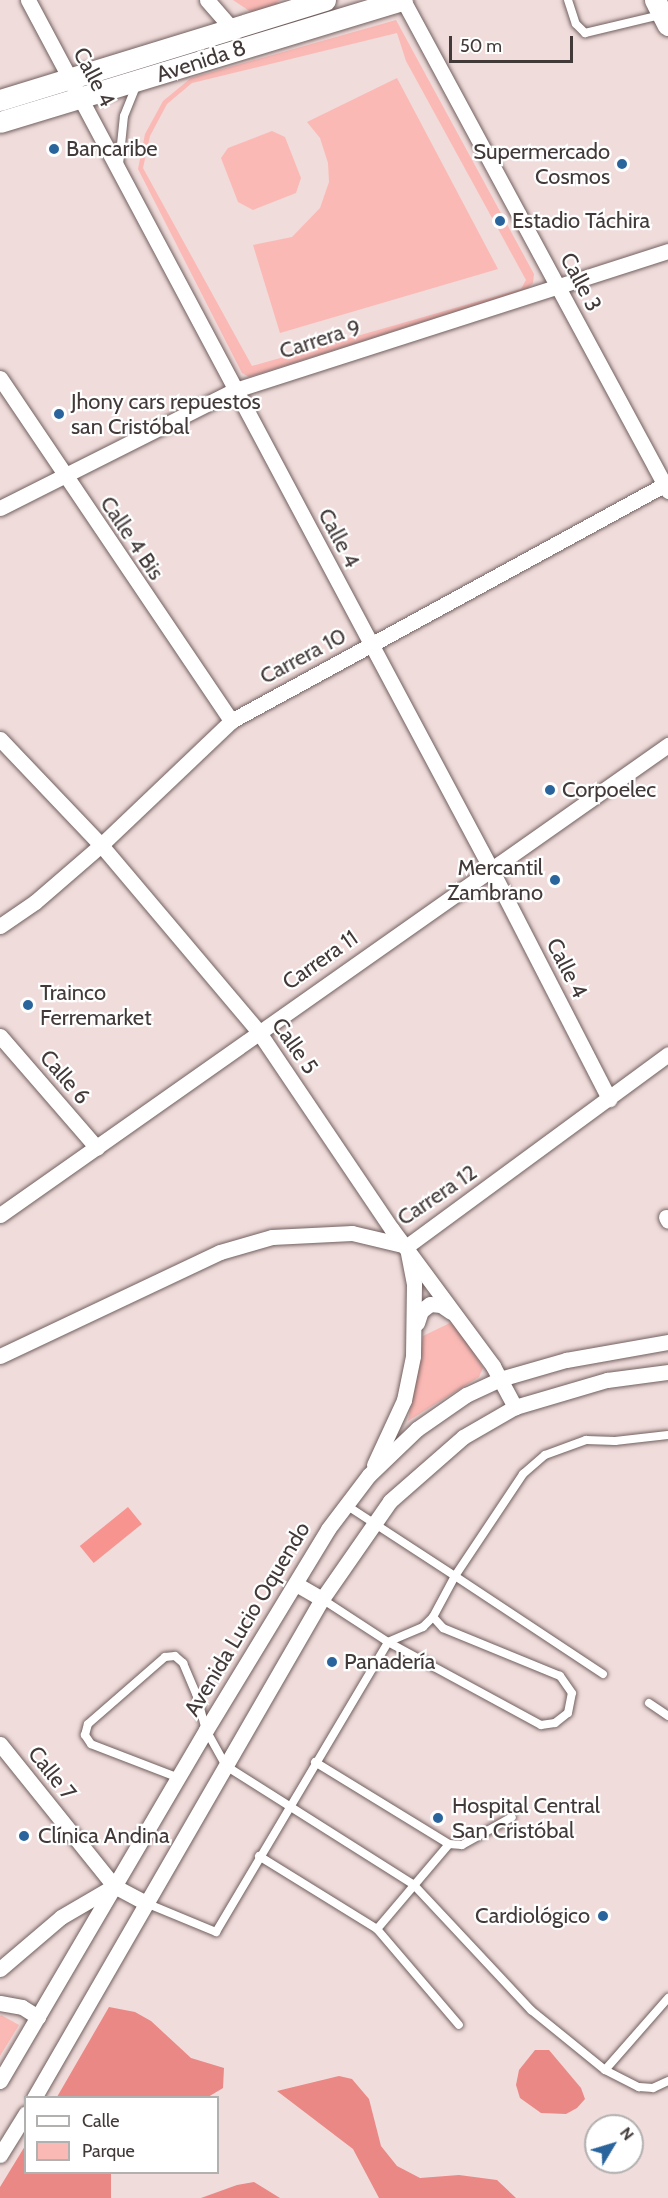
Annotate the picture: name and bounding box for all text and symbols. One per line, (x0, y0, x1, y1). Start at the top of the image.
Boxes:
scale bar (452, 24, 576, 62)
street label: Avenida 8 (153, 34, 249, 88)
text: 50 m (460, 35, 502, 57)
street label: Calle 4 (67, 43, 121, 111)
place label: Bancaribe (66, 136, 158, 162)
place label: Supermercado Cosmos (473, 138, 610, 190)
marker: Bancaribe (47, 142, 61, 156)
marker: Supermercado Cosmos (615, 157, 629, 171)
place label: Estadio Táchira (512, 208, 650, 234)
marker: Estadio Táchira (493, 214, 507, 228)
street label: Calle 3 (555, 248, 607, 316)
street label: Carrera 9 (276, 313, 364, 365)
place label: Jhony cars repuestos san Cristóbal (71, 388, 261, 440)
marker: Jhony cars repuestos san Cristóbal (52, 407, 66, 421)
street label: Calle 4 Bis (94, 491, 170, 585)
street label: Calle 4 (312, 504, 366, 572)
street label: Carrera 10 (255, 622, 351, 690)
place label: Corpoelec (562, 777, 656, 803)
marker: Corpoelec (543, 783, 557, 797)
place label: Mercantil Zambrano (447, 854, 543, 906)
marker: Mercantil Zambrano (548, 873, 562, 887)
street label: Carrera 11 (277, 925, 363, 995)
street label: Calle 4 (541, 934, 593, 1002)
place label: Trainco Ferremarket (40, 979, 152, 1030)
marker: Trainco Ferremarket (21, 998, 35, 1012)
street label: Calle 5 (266, 1013, 324, 1079)
street label: Calle 6 (34, 1045, 96, 1109)
street label: Carrera 12 (392, 1159, 482, 1231)
street label: Avenida Lucio Oquendo (179, 1517, 315, 1721)
place label: Panadería (344, 1649, 435, 1675)
marker: Panadería (325, 1655, 339, 1669)
street label: Calle 7 (22, 1741, 82, 1805)
place label: Hospital Central San Cristóbal (452, 1792, 600, 1844)
marker: Hospital Central San Cristóbal (429, 1809, 447, 1827)
place label: Clínica Andina (38, 1823, 169, 1849)
marker: Clínica Andina (15, 1827, 33, 1845)
place label: Cardiológico (475, 1903, 590, 1929)
marker: Cardiológico (594, 1907, 612, 1925)
legend (24, 2096, 219, 2174)
text: Calle (82, 2110, 119, 2132)
north arrow (584, 2114, 644, 2174)
text: N (616, 2124, 638, 2144)
text: Parque (82, 2140, 135, 2162)

